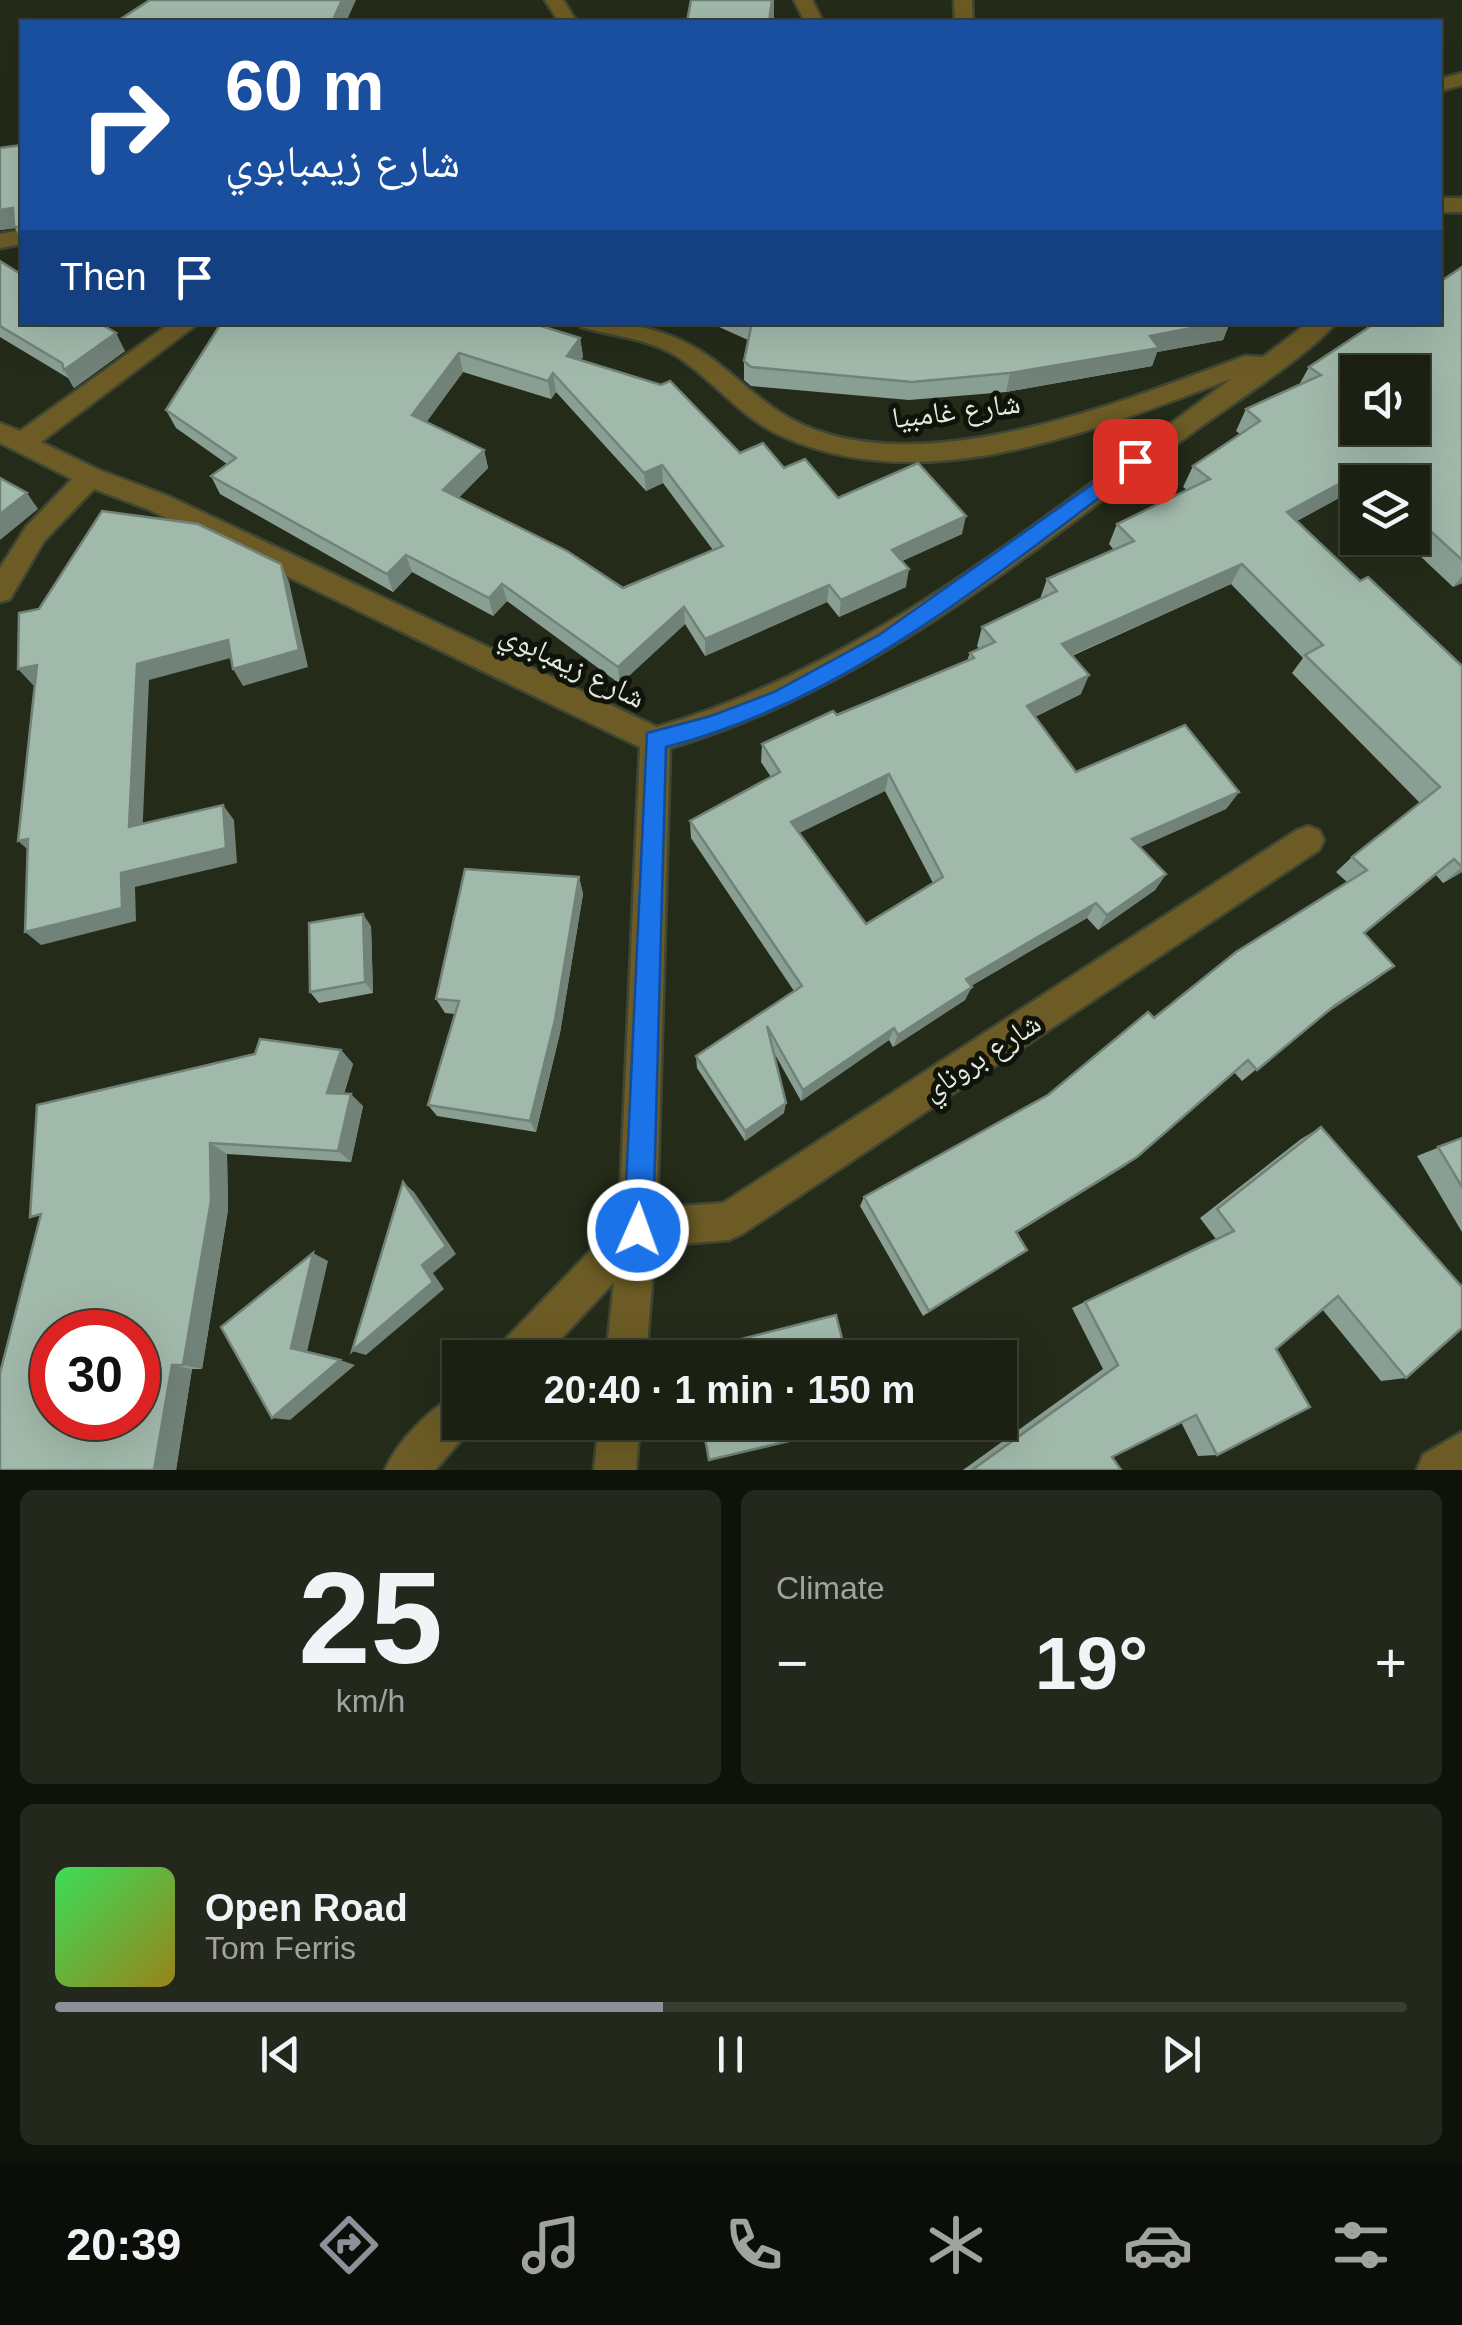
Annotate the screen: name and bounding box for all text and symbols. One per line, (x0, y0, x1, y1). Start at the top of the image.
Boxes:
text: 60 m (225, 47, 385, 125)
icon: right (60, 60, 190, 190)
text: شارع زيمبابوي (225, 136, 460, 187)
icon: arrive (167, 250, 222, 305)
text: Then (60, 256, 147, 298)
map controls (1340, 355, 1430, 555)
button: sound (1340, 355, 1430, 445)
street label: شارع غامبيا (890, 386, 1022, 437)
pin (1093, 419, 1178, 504)
icon: arrive (1108, 434, 1163, 489)
button: layers (1340, 465, 1430, 555)
street label: شارع زيمبابوي (492, 616, 651, 721)
street label: شارع بروناي (916, 1006, 1050, 1113)
position arrow (586, 1178, 690, 1282)
speed limit sign: 30 (30, 1310, 160, 1440)
text: 20:40 · 1 min · 150 m (544, 1369, 915, 1411)
text: 25 (298, 1545, 443, 1691)
text: Climate (776, 1570, 884, 1606)
text: 19° (1035, 1621, 1148, 1705)
text: − (776, 1632, 808, 1694)
text: + (1375, 1632, 1407, 1694)
text: km/h (336, 1683, 405, 1719)
text: Open Road (205, 1887, 408, 1929)
text: Tom Ferris (205, 1930, 356, 1966)
icon: previous (253, 2027, 308, 2082)
icon: pause (703, 2027, 758, 2082)
icon: next (1154, 2027, 1209, 2082)
icon: directions (314, 2210, 384, 2280)
icon: music (516, 2210, 586, 2280)
icon: phone (719, 2210, 789, 2280)
icon: climate (921, 2210, 991, 2280)
icon: car (1123, 2210, 1193, 2280)
icon: filters (1326, 2210, 1396, 2280)
text: 20:39 (66, 2219, 181, 2270)

